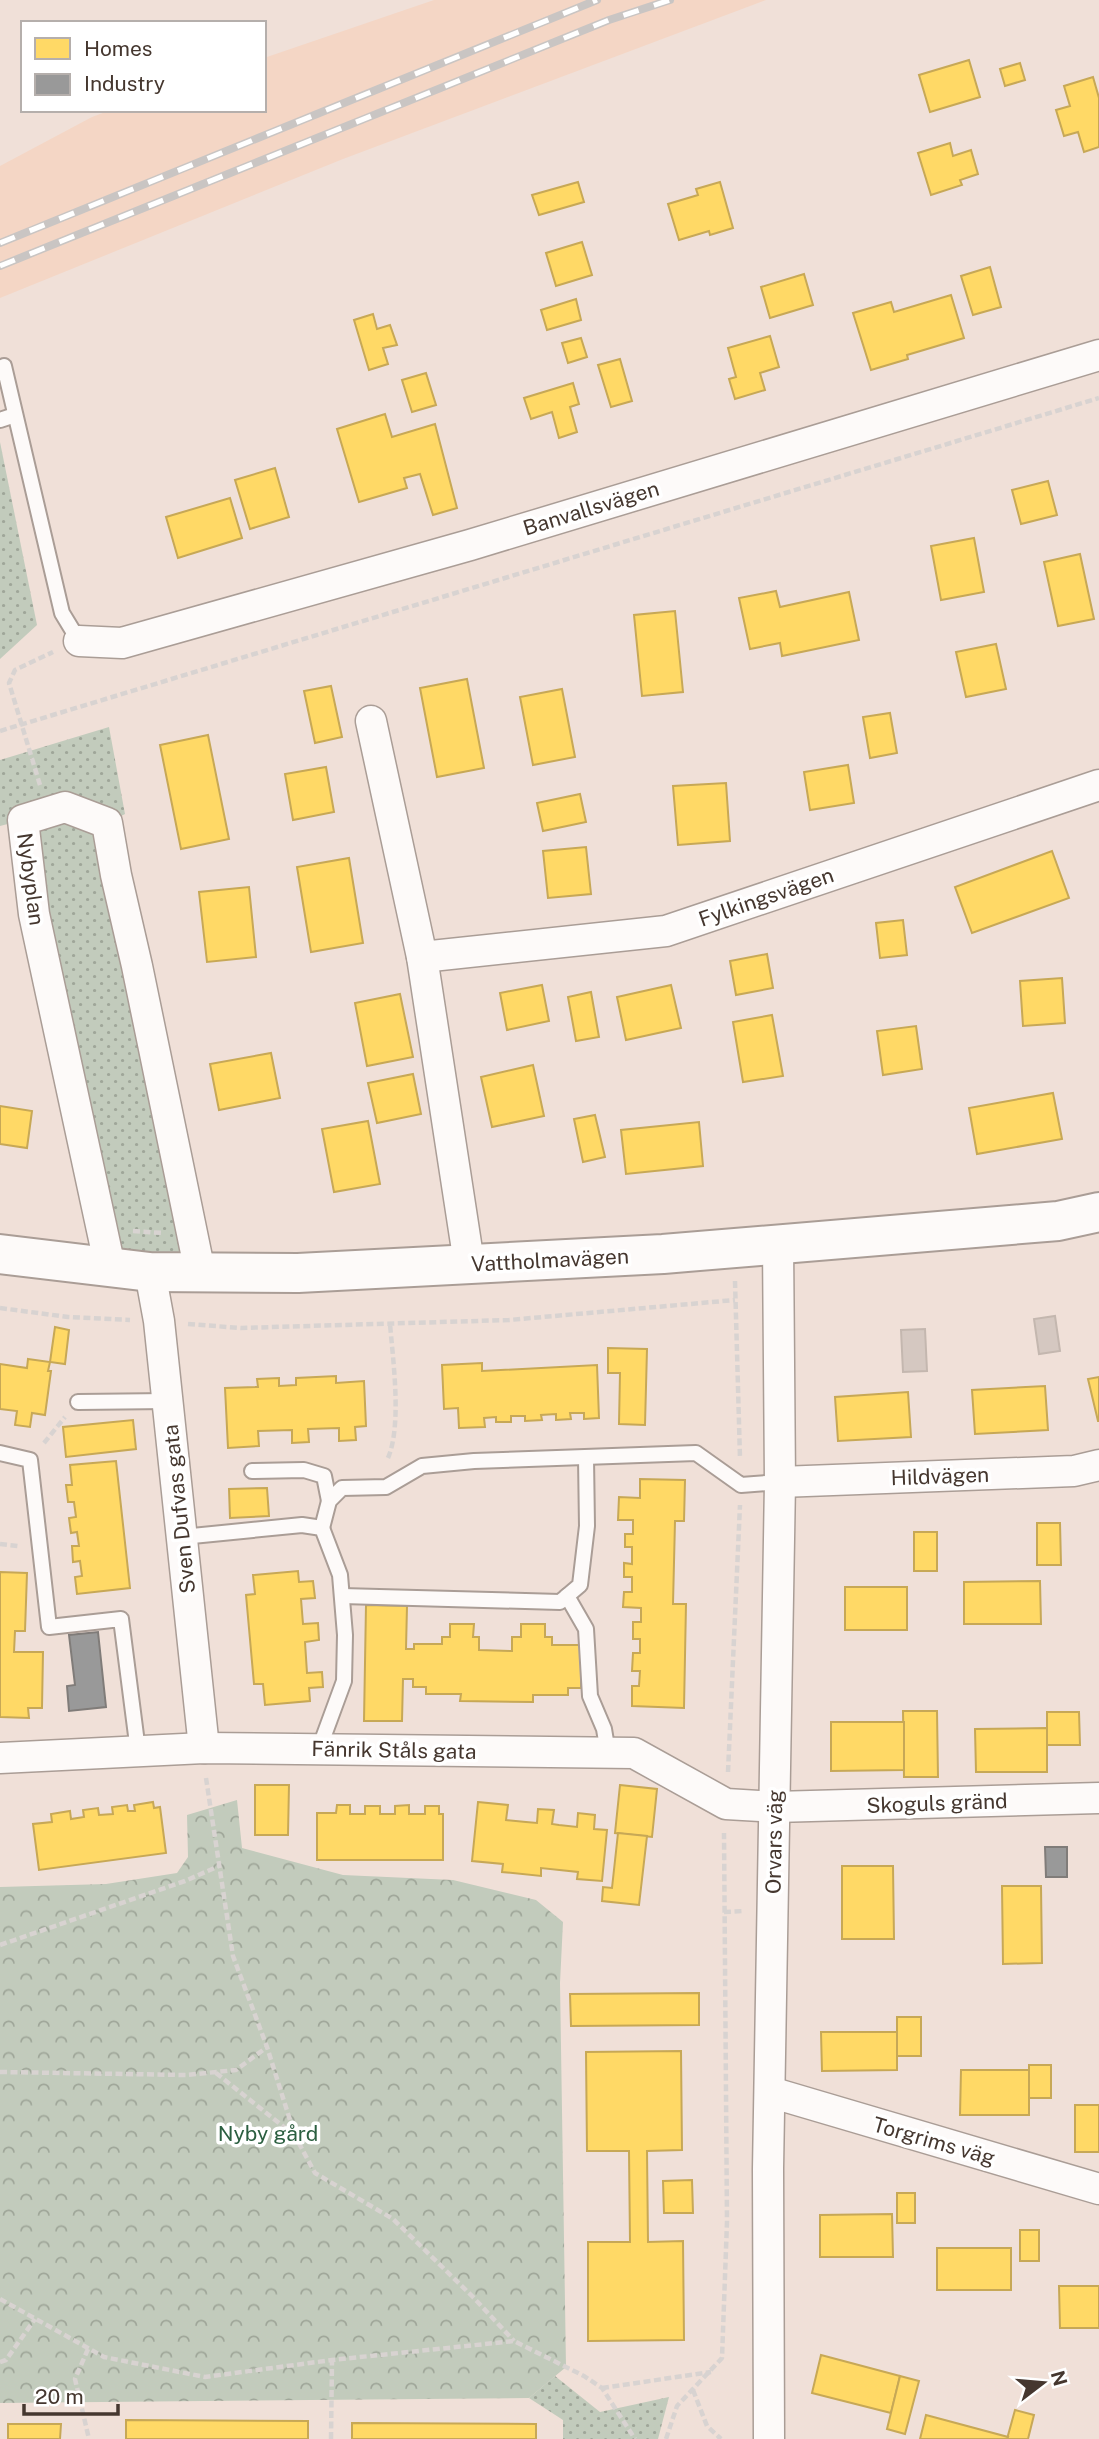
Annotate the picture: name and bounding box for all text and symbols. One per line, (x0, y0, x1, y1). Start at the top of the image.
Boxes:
legend (21, 21, 266, 112)
text: Homes (84, 36, 152, 61)
text: Industry (84, 71, 165, 96)
street label: Banvallsvägen (520, 475, 662, 541)
street label: Nybyplan (12, 831, 50, 927)
street label: Fylkingsvägen (695, 862, 837, 932)
street label: Vattholmavägen (470, 1243, 630, 1277)
street label: Sven Dufvas gata (158, 1423, 200, 1595)
street label: Hildvägen (890, 1462, 990, 1490)
street label: Fänrik Ståls gata (311, 1736, 477, 1764)
street label: Skoguls gränd (866, 1788, 1008, 1818)
street label: Orvars väg (761, 1790, 787, 1894)
street label: Torgrims väg (870, 2112, 998, 2170)
park label: Nyby gård (218, 2121, 318, 2146)
north arrow (1008, 2348, 1078, 2418)
text: N (1047, 2368, 1072, 2388)
scale bar (24, 2372, 119, 2416)
text: 20 m (35, 2384, 84, 2409)

